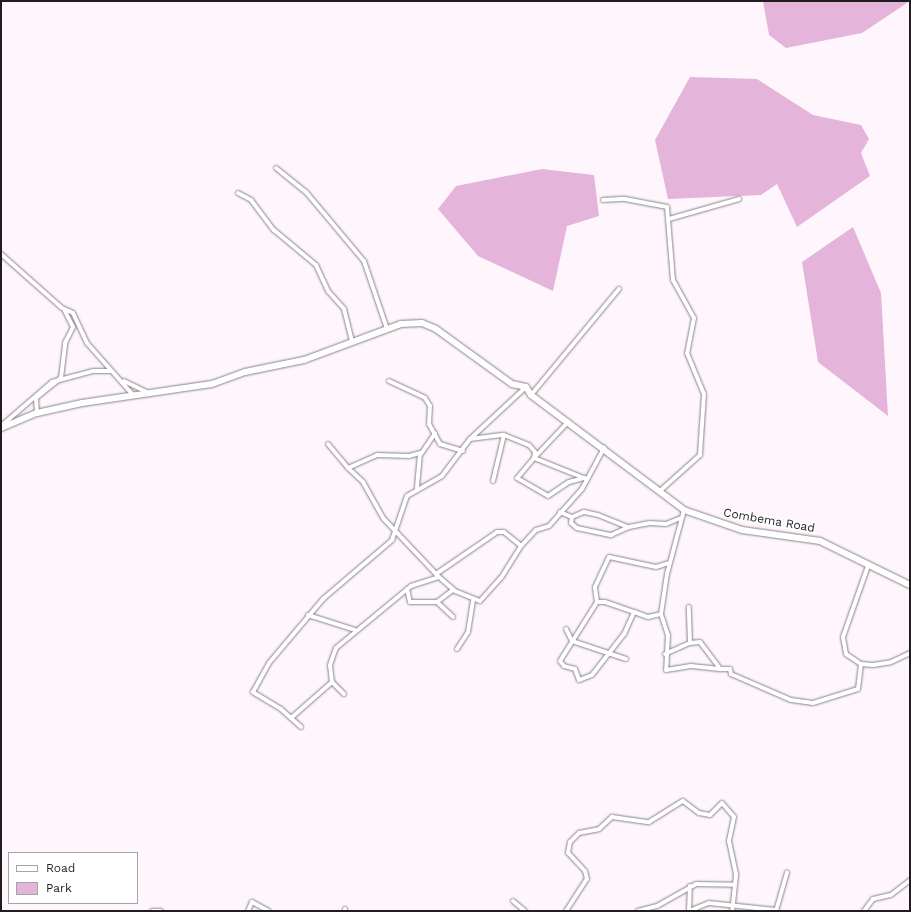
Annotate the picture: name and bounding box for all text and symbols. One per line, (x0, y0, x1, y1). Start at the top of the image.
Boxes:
street label: Combema Road (722, 506, 816, 536)
legend (8, 852, 138, 904)
text: Road (46, 861, 75, 875)
text: Park (46, 881, 72, 895)

